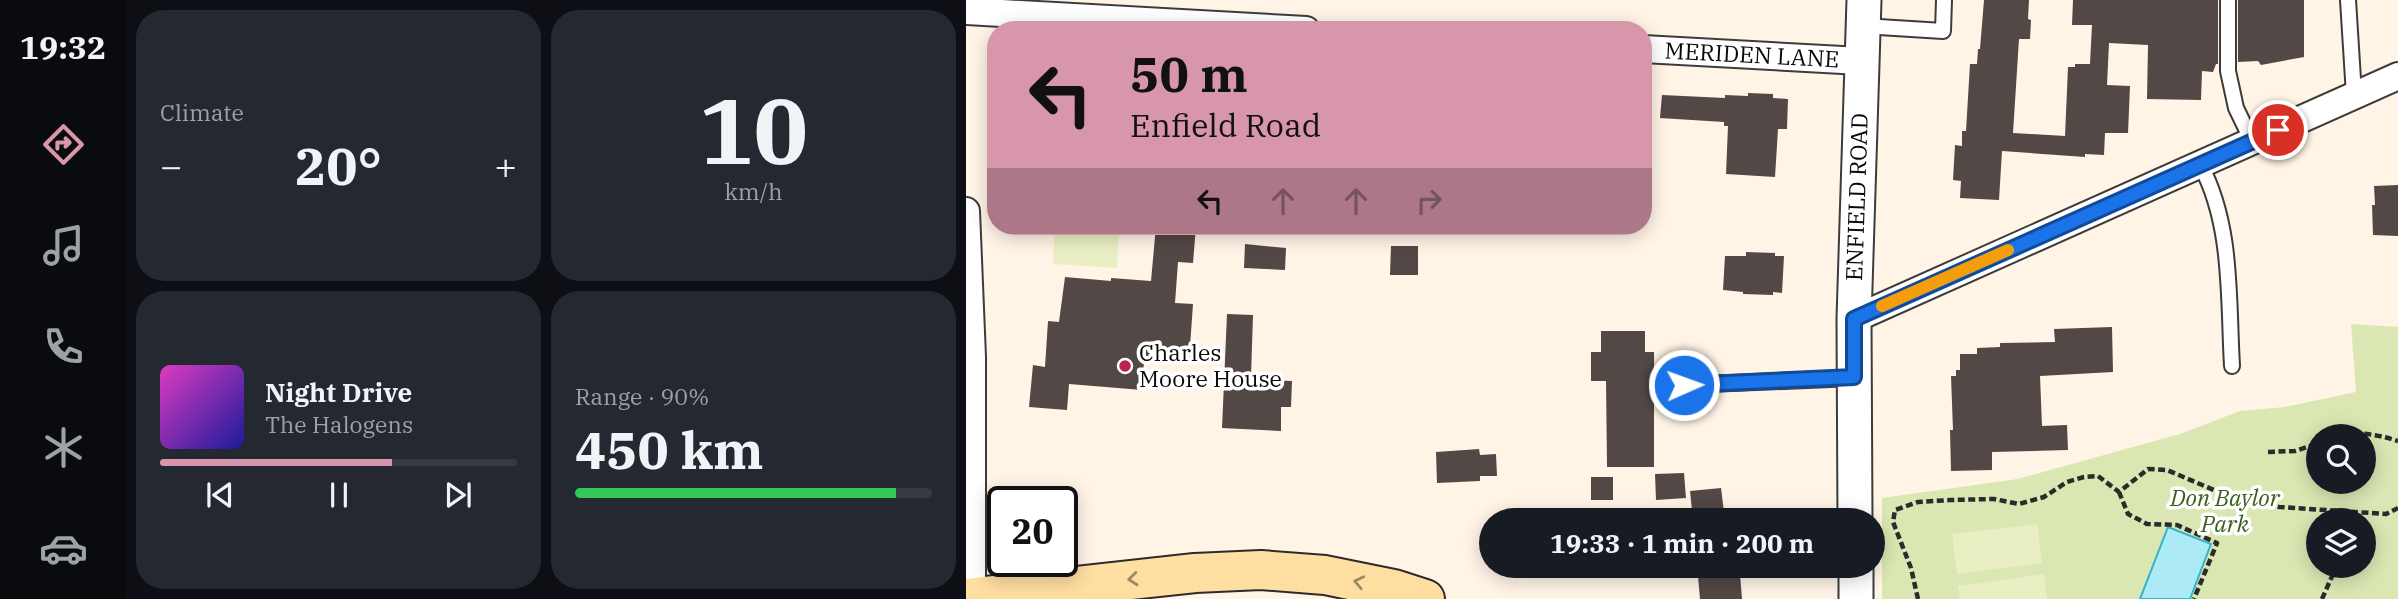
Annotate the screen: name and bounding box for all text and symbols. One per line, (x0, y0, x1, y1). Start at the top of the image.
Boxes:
text: 19:32 (20, 26, 106, 68)
street label: MERIDEN LANE (1664, 34, 1840, 74)
text: 50 m (1130, 42, 1248, 105)
icon: left (1015, 49, 1106, 140)
text: 10 (699, 71, 808, 189)
text: Climate (160, 97, 244, 127)
pin (2248, 100, 2308, 160)
text: Enfield Road (1130, 104, 1321, 146)
icon: arrive (2259, 111, 2297, 149)
street label: ENFIELD ROAD (1838, 112, 1874, 281)
icon: directions (39, 120, 88, 169)
text: 20° (295, 132, 382, 199)
text: − (160, 141, 183, 190)
text: + (494, 141, 517, 190)
text: km/h (724, 176, 783, 206)
icon: left (1191, 182, 1229, 220)
icon: ahead (1264, 182, 1302, 220)
icon: ahead (1337, 182, 1375, 220)
icon: right (1410, 182, 1448, 220)
icon: music (39, 221, 88, 270)
icon: phone (39, 322, 88, 371)
place label: Charles Moore House (1139, 337, 1282, 393)
position arrow (1647, 348, 1721, 422)
marker: Charles Moore House (1117, 358, 1133, 374)
text: Night Drive (265, 375, 412, 409)
text: Range · 90% (575, 381, 709, 411)
text: The Halogens (265, 409, 413, 439)
text: 450 km (575, 416, 764, 483)
icon: climate (39, 423, 88, 472)
map controls (2306, 424, 2376, 578)
button: search (2306, 424, 2376, 494)
icon: previous (201, 476, 239, 514)
icon: pause (320, 476, 358, 514)
icon: next (439, 476, 477, 514)
park label: Don Baylor Park (2169, 482, 2281, 538)
speed limit sign: 20 (987, 486, 1078, 577)
button: layers (2306, 508, 2376, 578)
icon: car (39, 524, 88, 573)
text: 19:33 · 1 min · 200 m (1550, 526, 1814, 560)
one-way arrow (1127, 572, 1139, 587)
one-way arrow (1353, 575, 1365, 590)

